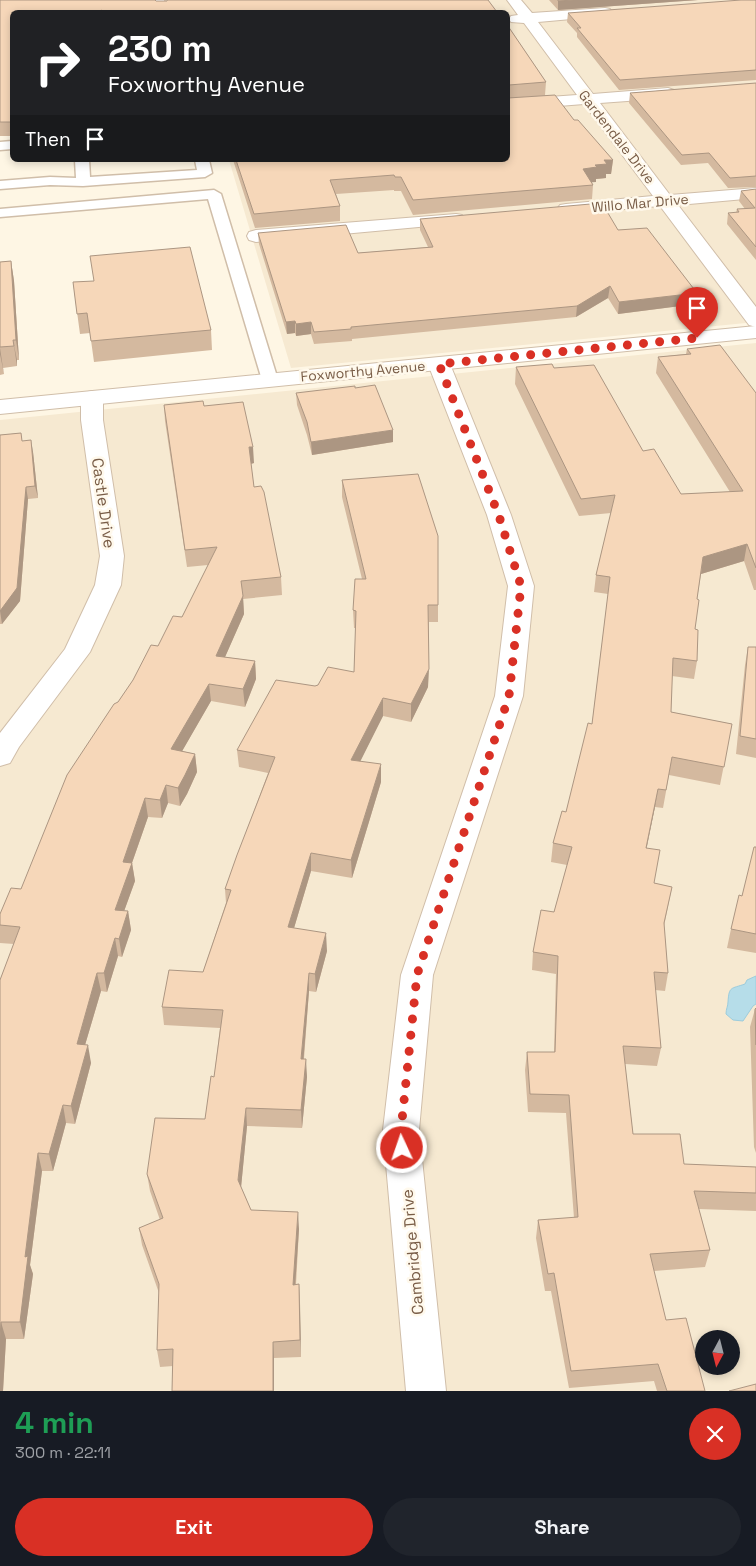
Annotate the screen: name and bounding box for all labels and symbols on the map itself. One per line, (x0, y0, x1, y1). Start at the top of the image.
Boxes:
street label: Gardendale Drive (575, 86, 659, 188)
street label: Willo Mar Drive (591, 190, 689, 216)
pin (676, 287, 718, 338)
street label: Foxworthy Avenue (300, 357, 426, 385)
street label: Castle Drive (87, 457, 120, 550)
position arrow (375, 1121, 427, 1173)
street label: Cambridge Drive (397, 1188, 428, 1316)
north arrow (695, 1330, 740, 1375)

